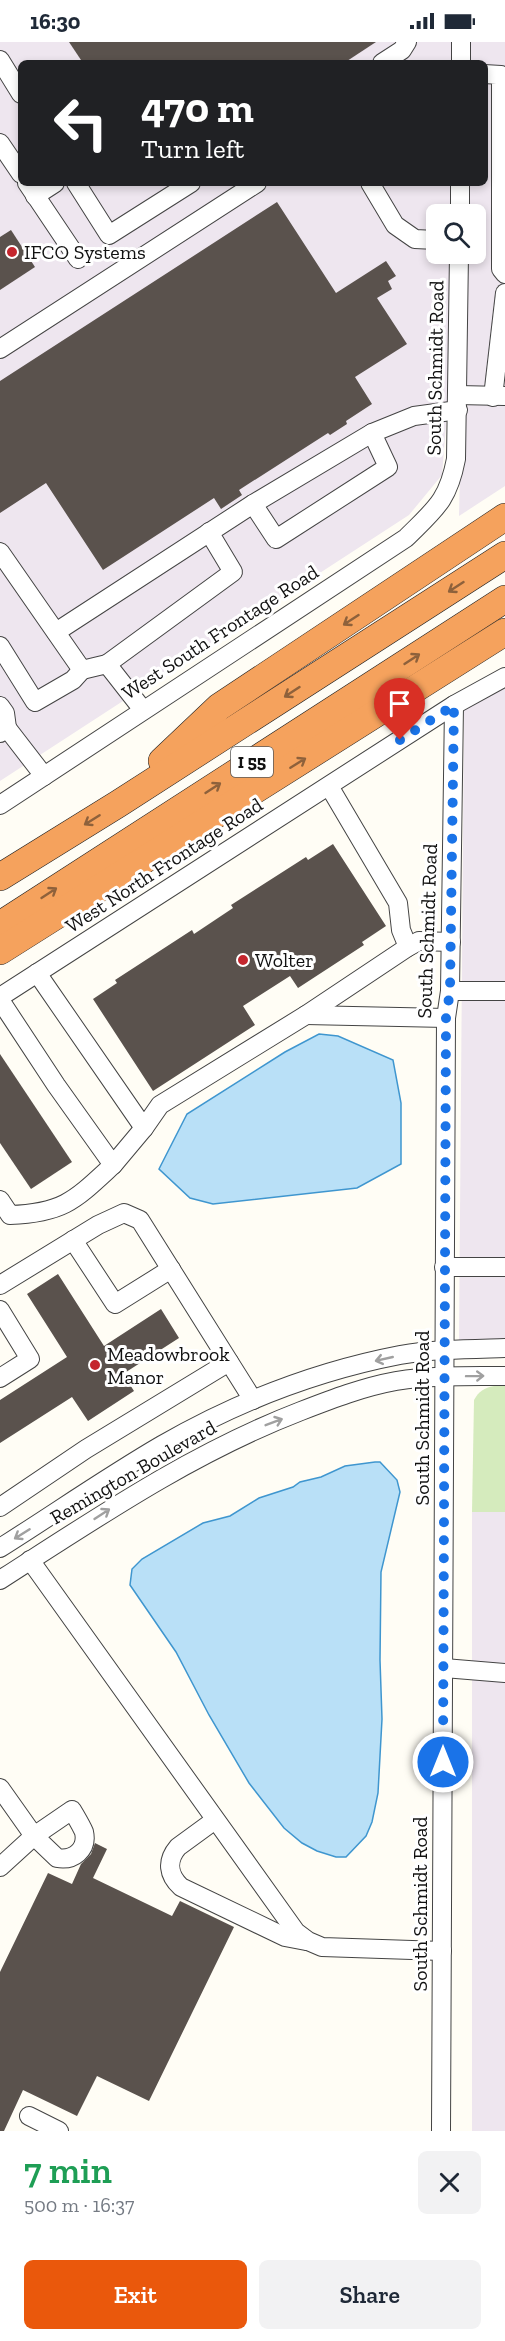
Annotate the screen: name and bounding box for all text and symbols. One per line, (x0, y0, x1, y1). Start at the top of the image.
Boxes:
text: 16:30 (30, 8, 81, 35)
text: 470 m (141, 82, 254, 133)
icon: left (42, 84, 120, 162)
text: Turn left (141, 133, 244, 165)
map controls (426, 204, 486, 264)
button: search (426, 204, 486, 264)
place label: IFCO Systems (24, 240, 146, 264)
marker: IFCO Systems (5, 245, 19, 259)
street label: South Schmidt Road (421, 280, 449, 456)
street label: West South Frontage Road (117, 560, 323, 704)
one-way arrow (448, 581, 465, 593)
one-way arrow (343, 613, 360, 626)
one-way arrow (403, 653, 420, 665)
pin (374, 678, 425, 740)
one-way arrow (284, 687, 301, 699)
icon: arrive (383, 687, 416, 720)
road number: I 55 (231, 747, 273, 777)
one-way arrow (289, 756, 306, 768)
one-way arrow (204, 781, 221, 793)
street label: West North Frontage Road (61, 792, 267, 938)
one-way arrow (84, 814, 101, 826)
street label: South Schmidt Road (412, 843, 442, 1019)
one-way arrow (40, 887, 57, 899)
place label: Wolter (255, 948, 314, 972)
marker: Wolter (236, 953, 250, 967)
street label: South Schmidt Road (410, 1330, 434, 1506)
place label: Meadowbrook Manor (107, 1342, 230, 1389)
one-way arrow (375, 1354, 395, 1365)
marker: Meadowbrook Manor (88, 1358, 102, 1372)
one-way arrow (464, 1370, 484, 1382)
street label: Remington Boulevard (46, 1415, 220, 1529)
one-way arrow (264, 1415, 282, 1426)
one-way arrow (93, 1508, 110, 1520)
one-way arrow (14, 1528, 31, 1541)
position arrow (411, 1730, 475, 1794)
street label: South Schmidt Road (408, 1816, 432, 1992)
text: 7 min (24, 2149, 112, 2192)
button: close (418, 2151, 481, 2214)
text: 500 m · 16:37 (24, 2193, 135, 2217)
button: Exit (24, 2260, 247, 2329)
button: Share (259, 2260, 481, 2329)

